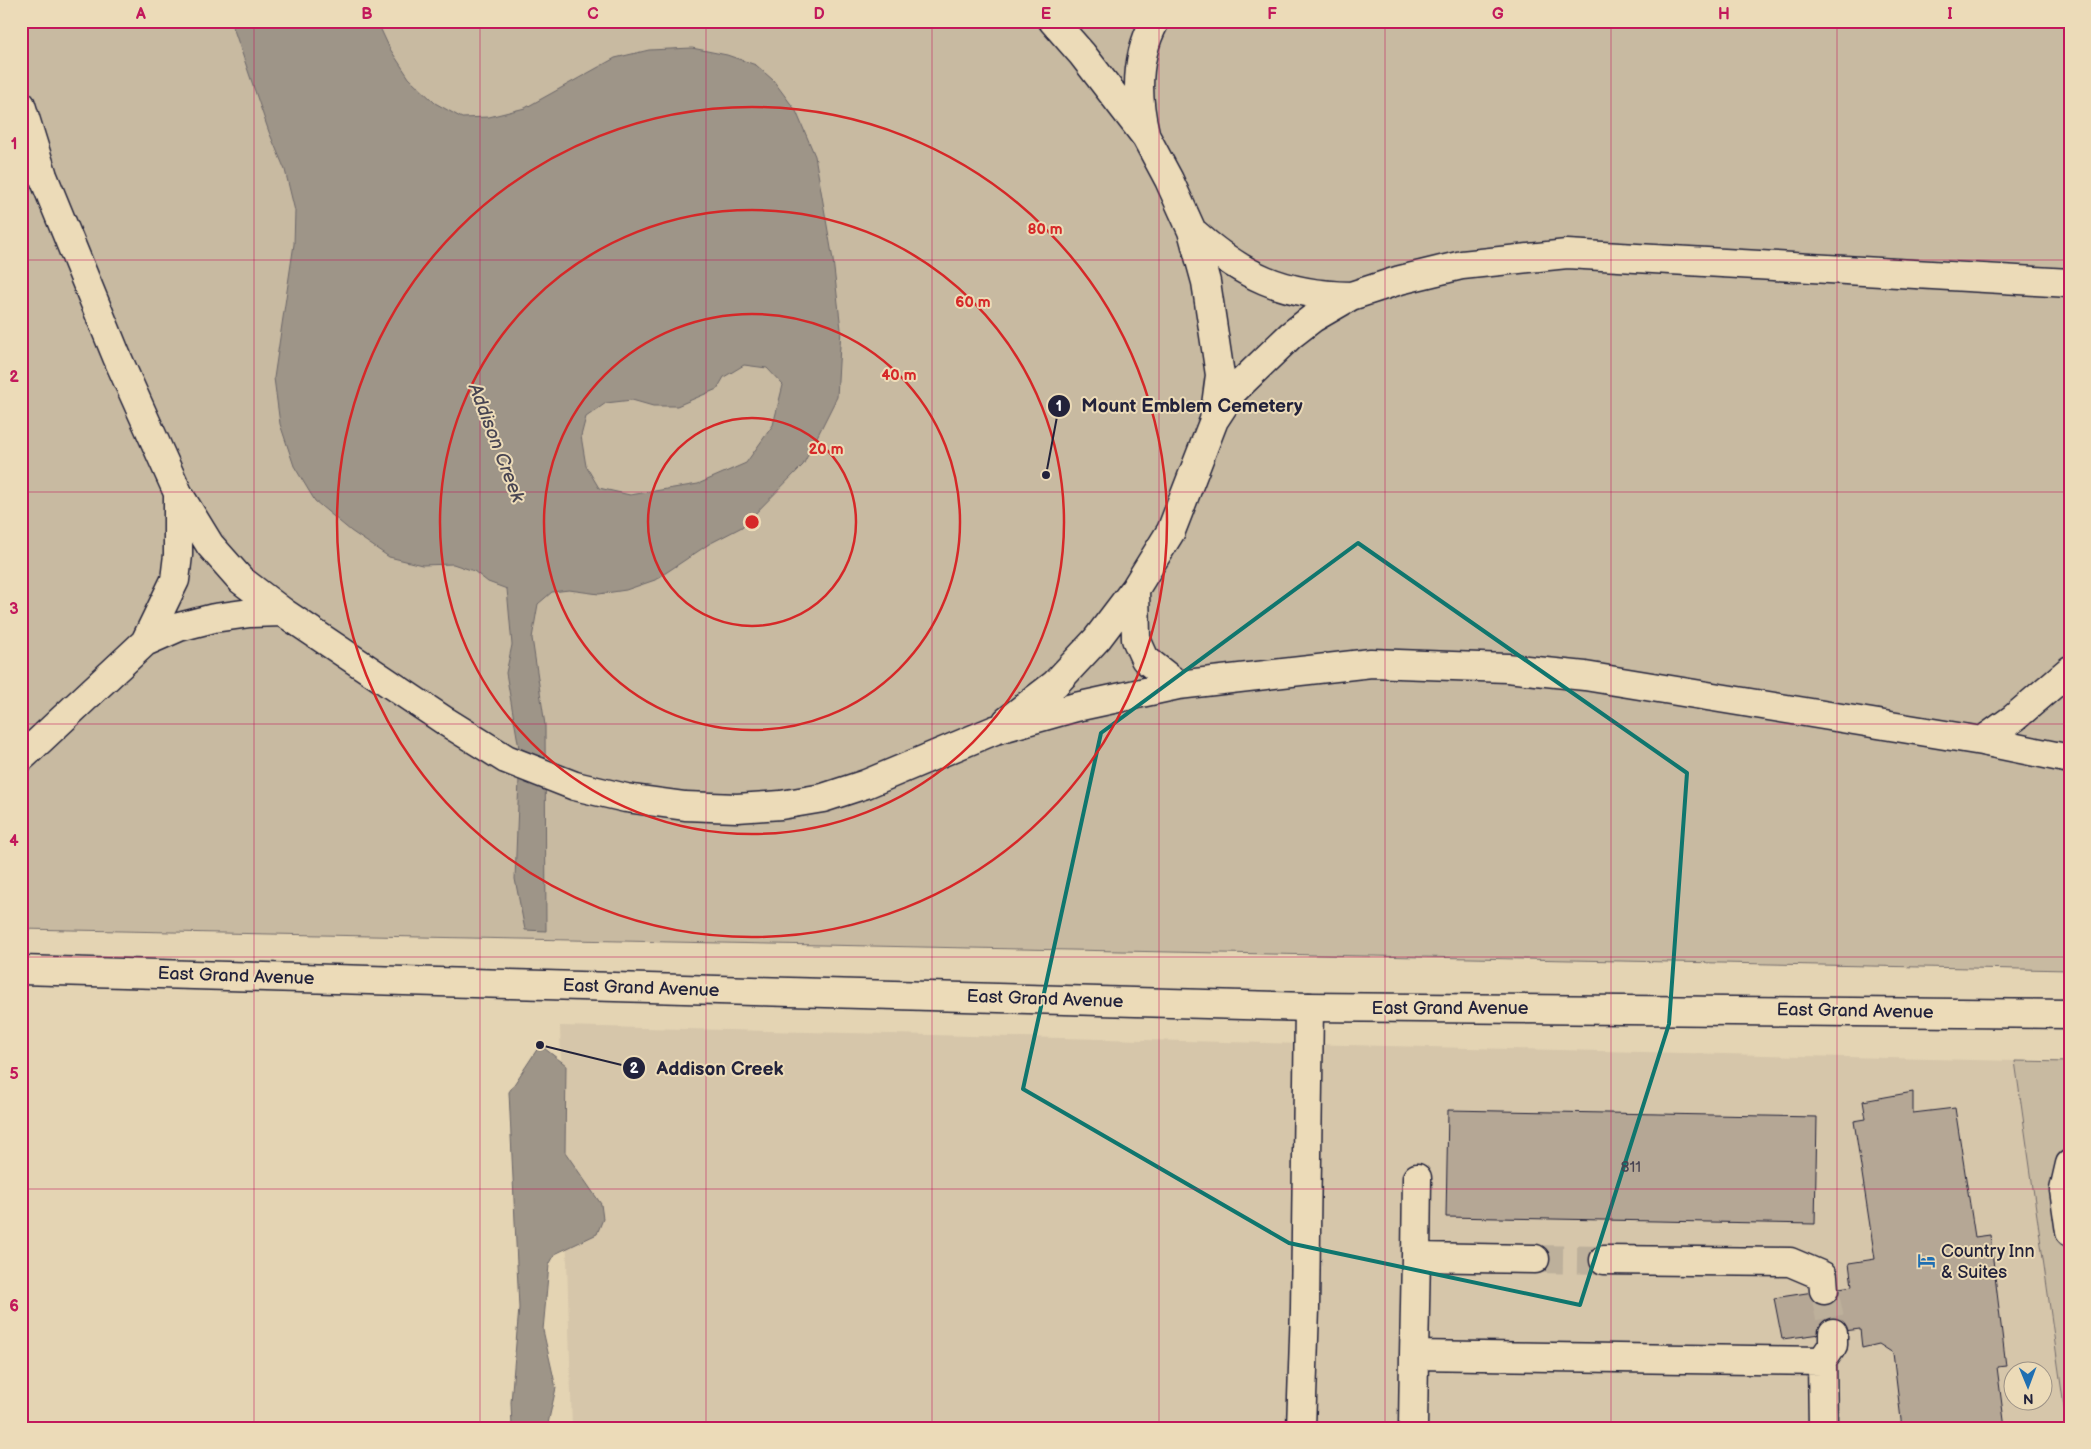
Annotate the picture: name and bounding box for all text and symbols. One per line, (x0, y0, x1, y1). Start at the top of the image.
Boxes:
text: A (135, 5, 146, 24)
text: B (361, 5, 373, 24)
text: C (587, 5, 599, 24)
text: D (813, 5, 825, 24)
text: E (1041, 5, 1051, 24)
text: F (1267, 5, 1277, 24)
text: G (1492, 5, 1504, 24)
text: H (1718, 5, 1730, 24)
text: I (1947, 5, 1953, 24)
text: 1 (11, 135, 17, 154)
text: 80 m (1027, 220, 1063, 239)
text: 60 m (955, 293, 991, 312)
text: 40 m (881, 366, 917, 385)
text: 2 (9, 368, 19, 387)
water label: Addison Creek (462, 379, 529, 506)
callout: Mount Emblem Cemetery (1046, 389, 1312, 423)
text: Mount Emblem Cemetery (1081, 395, 1303, 418)
text: 1 (1056, 397, 1062, 416)
text: 20 m (809, 440, 844, 459)
centre of rings (743, 513, 761, 531)
text: 3 (9, 600, 19, 619)
text: 4 (9, 832, 19, 851)
street label: East Grand Avenue (157, 963, 315, 989)
street label: East Grand Avenue (562, 975, 720, 1001)
street label: East Grand Avenue (966, 986, 1124, 1012)
street label: East Grand Avenue (1372, 998, 1529, 1019)
street label: East Grand Avenue (1776, 999, 1934, 1023)
callout: Addison Creek (621, 1051, 793, 1085)
text: Addison Creek (656, 1058, 783, 1081)
text: 2 (630, 1059, 639, 1078)
text: 5 (9, 1065, 19, 1084)
house number: 811 (1621, 1158, 1641, 1177)
place label: Country Inn & Suites (1941, 1241, 2035, 1283)
hotel icon: Country Inn & Suites (1917, 1251, 1937, 1271)
text: 6 (9, 1297, 19, 1316)
north arrow (2004, 1362, 2054, 1412)
text: N (2023, 1390, 2034, 1407)

